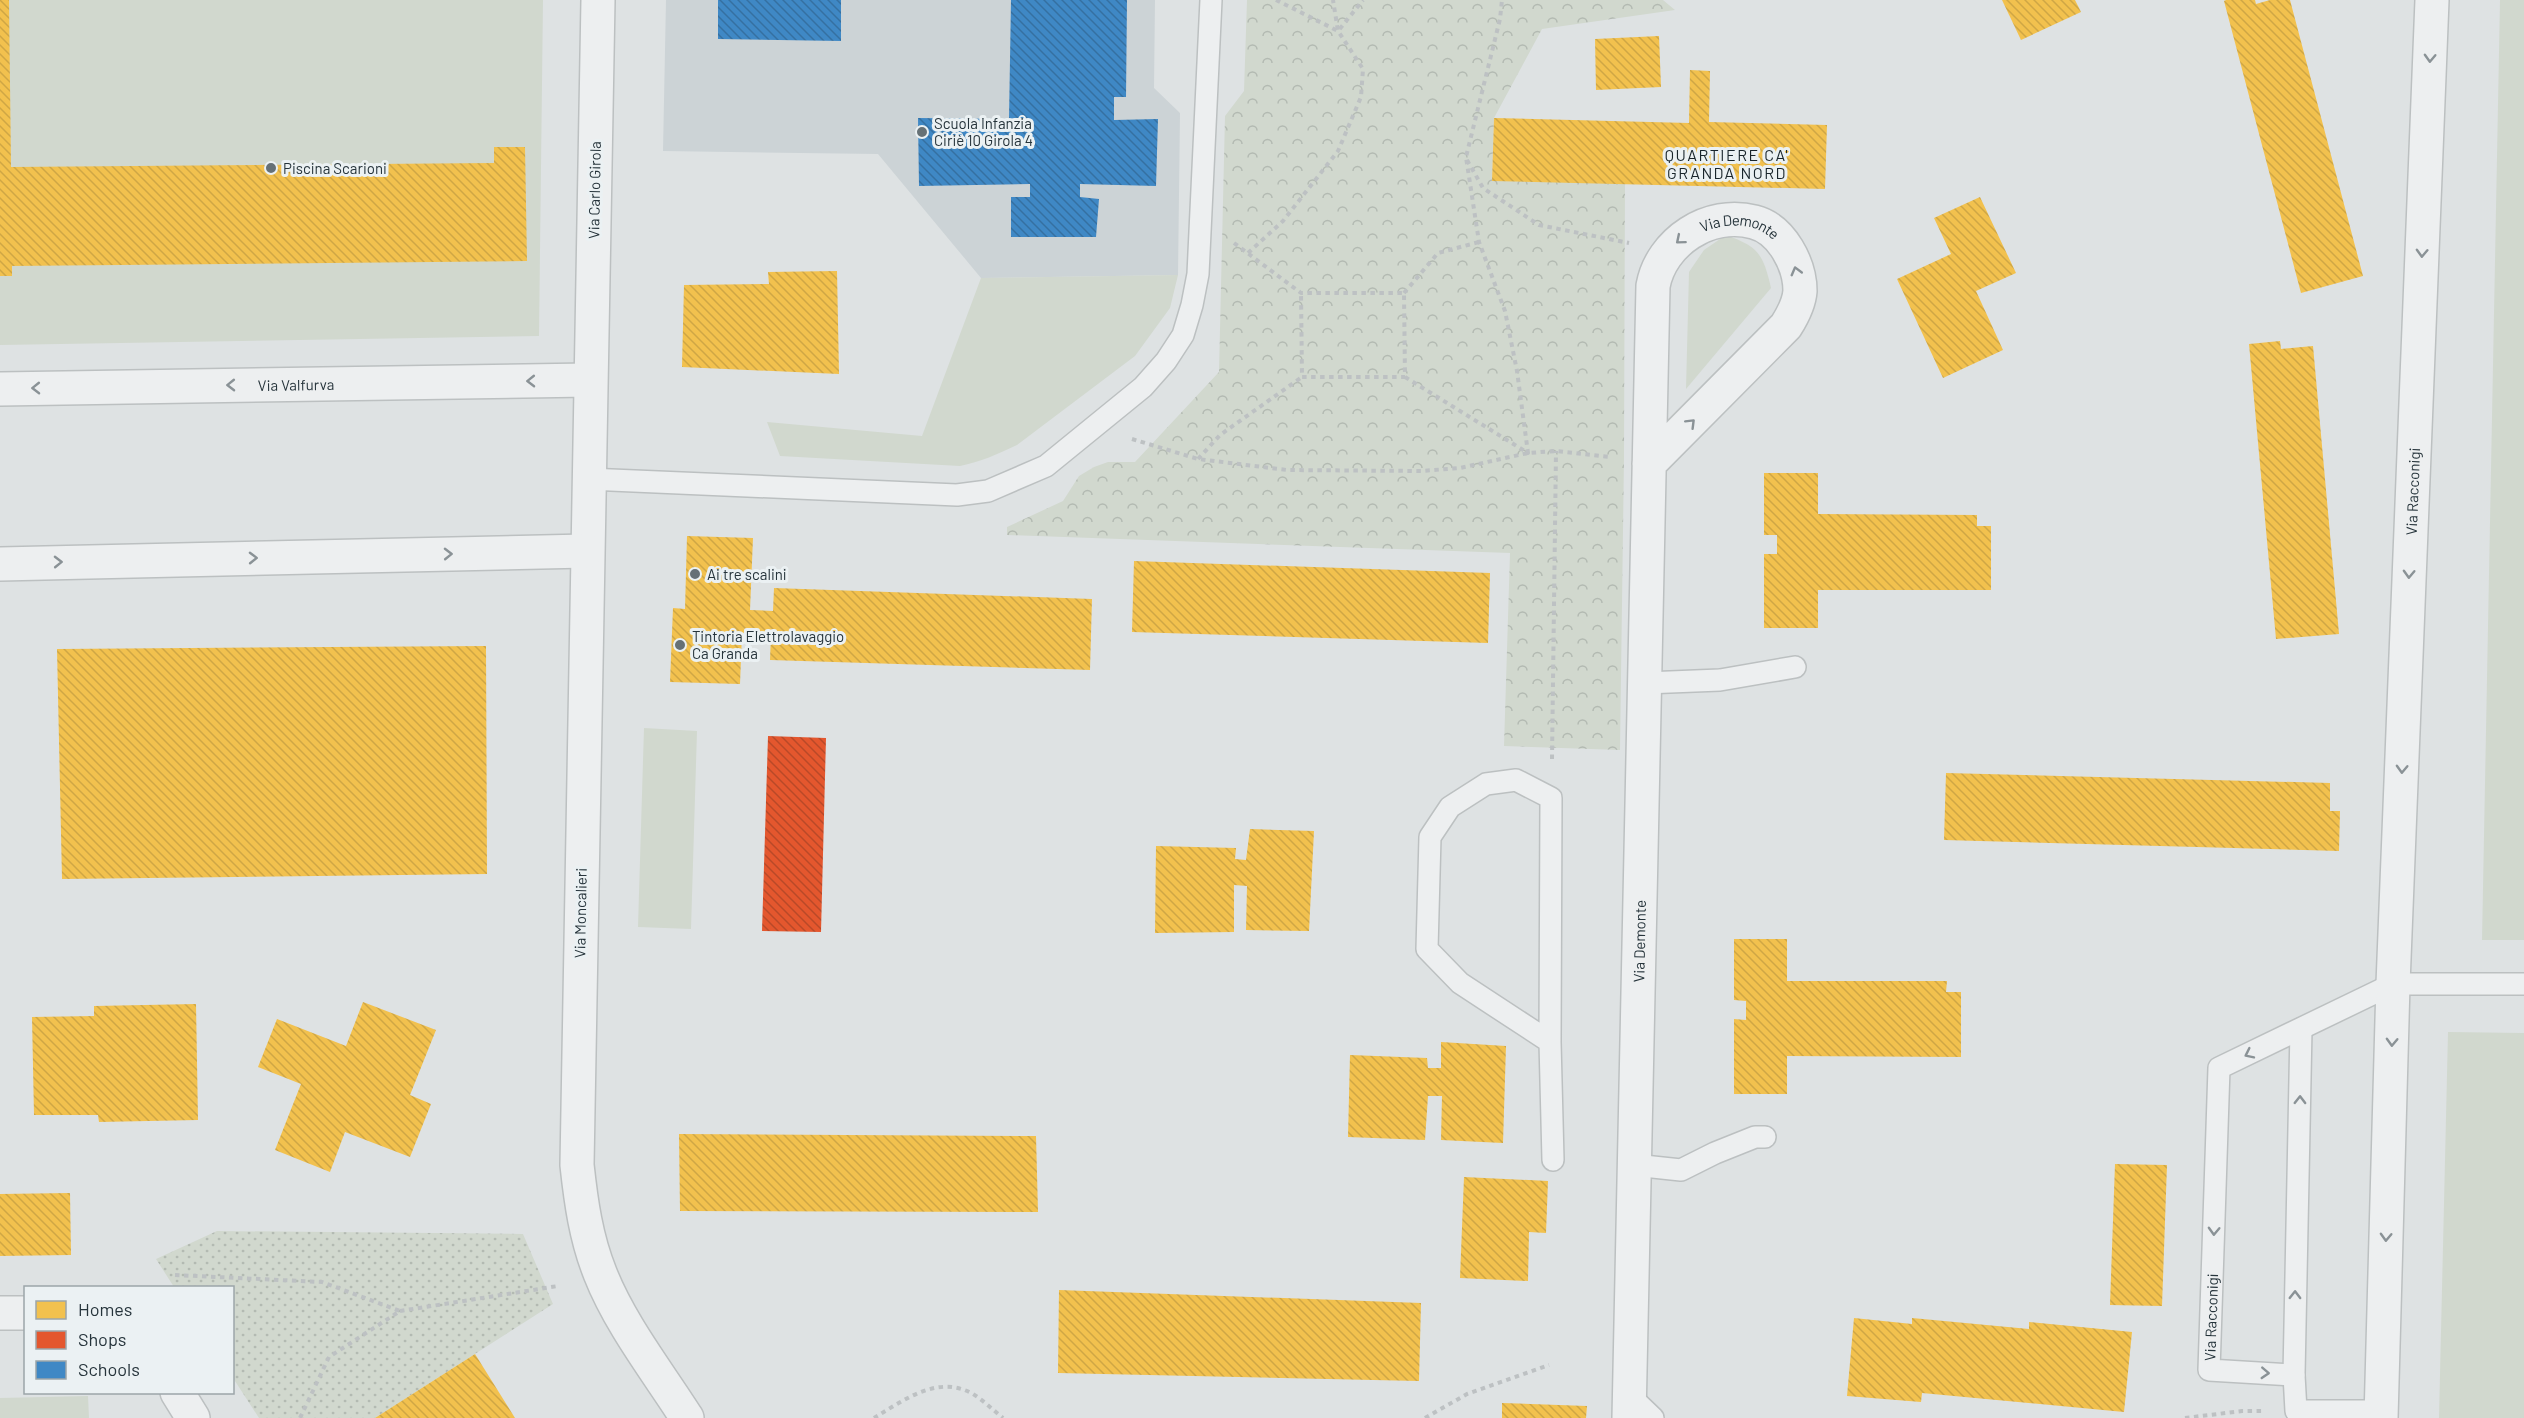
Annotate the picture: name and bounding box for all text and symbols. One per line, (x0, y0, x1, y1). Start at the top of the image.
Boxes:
one-way arrow (2423, 54, 2436, 63)
place label: Scuola Infanzia Ciriè 10 Girola 4 (934, 114, 1033, 149)
marker: Scuola Infanzia Ciriè 10 Girola 4 (915, 125, 929, 139)
street label: Via Carlo Girola (584, 141, 604, 239)
district label: QUARTIERE CA' GRANDA NORD (1665, 145, 1789, 182)
place label: Piscina Scarioni (283, 159, 387, 177)
marker: Piscina Scarioni (264, 161, 278, 175)
street label: Via Demonte (1697, 210, 1783, 243)
one-way arrow (1676, 233, 1687, 244)
one-way arrow (2415, 249, 2428, 258)
one-way arrow (1790, 266, 1803, 276)
street label: Via Valfurva (258, 375, 334, 394)
one-way arrow (526, 375, 535, 387)
one-way arrow (227, 379, 236, 392)
one-way arrow (32, 382, 41, 395)
one-way arrow (1683, 419, 1694, 430)
street label: Via Racconigi (2402, 447, 2423, 536)
one-way arrow (444, 547, 453, 560)
one-way arrow (249, 552, 258, 564)
one-way arrow (54, 556, 63, 569)
place label: Ai tre scalini (707, 565, 787, 583)
marker: Ai tre scalini (688, 567, 702, 581)
one-way arrow (2403, 570, 2416, 579)
place label: Tintoria Elettrolavaggio Ca Granda (692, 627, 844, 662)
marker: Tintoria Elettrolavaggio Ca Granda (673, 638, 687, 652)
one-way arrow (2395, 764, 2408, 773)
street label: Via Moncalieri (570, 868, 590, 958)
street label: Via Demonte (1629, 900, 1649, 983)
one-way arrow (2386, 1038, 2398, 1047)
one-way arrow (2244, 1047, 2255, 1059)
one-way arrow (2294, 1096, 2306, 1105)
one-way arrow (2208, 1226, 2220, 1235)
one-way arrow (2380, 1233, 2393, 1242)
street label: Via Racconigi (2200, 1273, 2221, 1361)
legend (24, 1286, 234, 1394)
one-way arrow (2289, 1291, 2302, 1300)
text: Homes (78, 1298, 132, 1320)
text: Shops (78, 1328, 127, 1350)
text: Schools (78, 1358, 140, 1380)
one-way arrow (2260, 1367, 2269, 1380)

